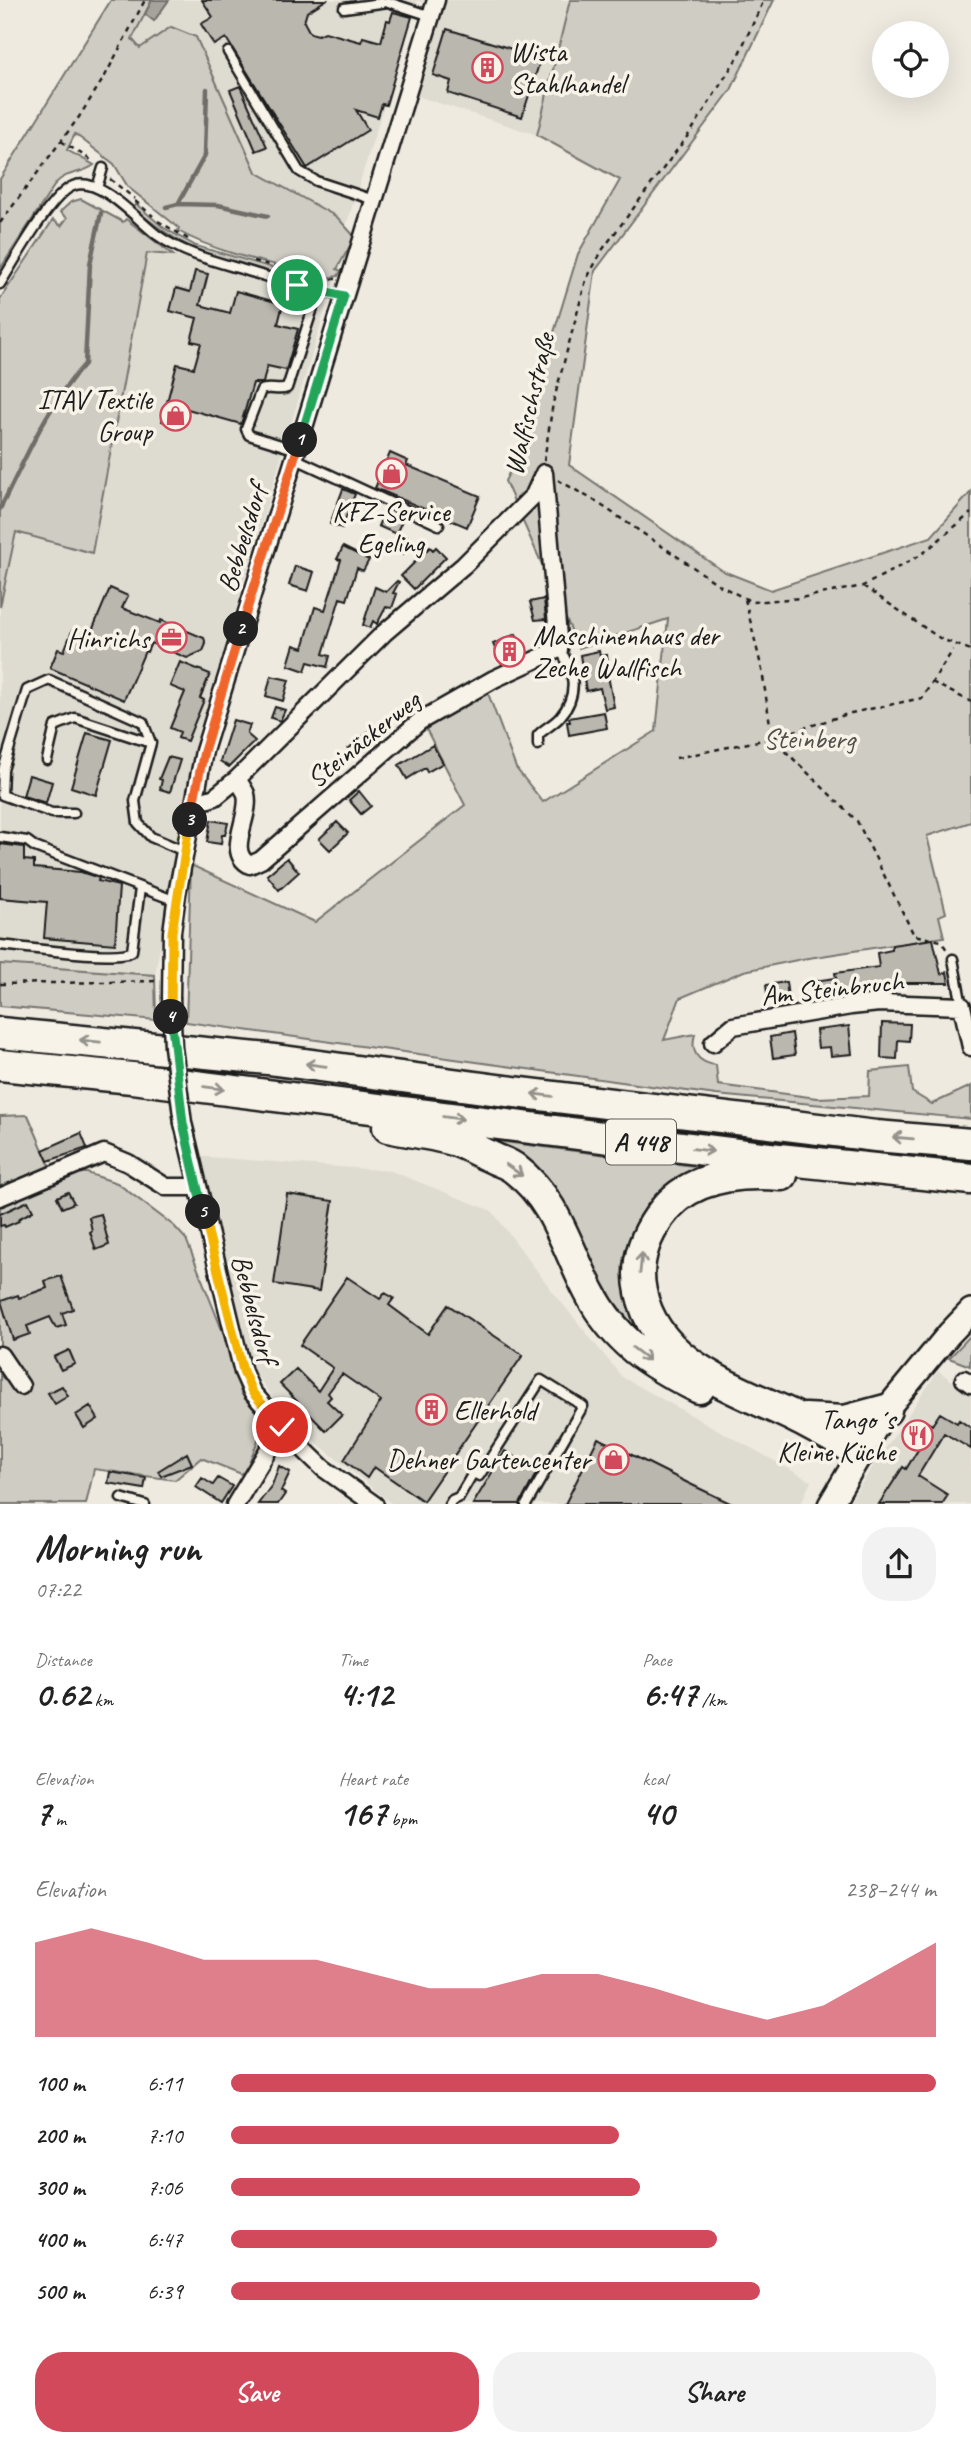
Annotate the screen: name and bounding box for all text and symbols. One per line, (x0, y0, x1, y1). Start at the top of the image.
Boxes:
map controls (872, 21, 949, 98)
button: locate (872, 21, 949, 98)
place label: Wista Stahlhandel (510, 34, 630, 101)
building icon: Wista Stahlhandel (470, 50, 504, 84)
pin (267, 255, 327, 315)
icon: arrive (278, 266, 316, 304)
street label: Walfischstraße (496, 328, 563, 478)
place label: ITAV Textile Group (38, 382, 154, 449)
shop icon: ITAV Textile Group (158, 398, 192, 432)
pin: 1 (282, 422, 318, 458)
text: 1 (295, 427, 304, 451)
shop icon: KFZ-Service Egeling (374, 457, 408, 491)
street label: Bebbelsdorf (209, 474, 277, 596)
place label: KFZ-Service Egeling (332, 494, 452, 561)
pin: 2 (224, 612, 258, 646)
text: 2 (236, 616, 245, 640)
place label: Maschinenhaus der Zeche Wallfisch (533, 618, 721, 685)
place label: Hinrichs (67, 621, 151, 656)
office icon: Hinrichs (155, 621, 189, 655)
building icon: Maschinenhaus der Zeche Wallfisch (493, 634, 527, 668)
street label: Steinäckerweg (299, 681, 428, 795)
park label: Steinberg (763, 721, 857, 756)
pin: 3 (172, 802, 208, 838)
text: 3 (185, 807, 194, 831)
street label: Am Steinbruch (759, 963, 907, 1013)
pin: 4 (154, 1000, 188, 1034)
text: 4 (166, 1004, 175, 1028)
one-way arrow (79, 1035, 102, 1048)
one-way arrow (305, 1059, 328, 1072)
one-way arrow (202, 1081, 225, 1094)
one-way arrow (531, 1089, 554, 1102)
one-way arrow (441, 1111, 464, 1124)
road number: A 448 (606, 1120, 676, 1164)
one-way arrow (892, 1131, 915, 1144)
one-way arrow (691, 1143, 714, 1156)
one-way arrow (504, 1163, 523, 1177)
pin: 5 (186, 1194, 220, 1230)
text: 5 (198, 1199, 207, 1223)
street label: Bebbelsdorf (224, 1251, 288, 1373)
one-way arrow (634, 1252, 647, 1275)
one-way arrow (631, 1346, 650, 1361)
building icon: Ellerhold (414, 1393, 448, 1427)
place label: Ellerhold (454, 1393, 540, 1428)
pin (252, 1397, 312, 1457)
place label: Tango´s Kleine Küche (777, 1402, 897, 1469)
icon: check (263, 1408, 301, 1446)
restaurant icon: Tango´s Kleine Küche (901, 1418, 935, 1452)
place label: Dehner Gartencenter (387, 1442, 593, 1477)
shop icon: Dehner Gartencenter (596, 1442, 630, 1476)
text: Morning run (35, 1525, 201, 1572)
button: share (862, 1527, 936, 1601)
text: 07:22 (35, 1575, 81, 1604)
text: Distance (35, 1648, 92, 1672)
text: Time (339, 1648, 368, 1672)
text: Pace (642, 1648, 672, 1672)
text: 0.62 (35, 1672, 90, 1717)
text: 4:12 (339, 1672, 393, 1717)
text: 6:47 (642, 1672, 697, 1717)
text: km (90, 1688, 113, 1712)
text: /km (697, 1688, 727, 1712)
text: Elevation (35, 1767, 93, 1791)
text: Heart rate (339, 1767, 408, 1791)
text: kcal (642, 1767, 667, 1791)
text: 7 (35, 1791, 51, 1836)
text: 167 (339, 1791, 387, 1836)
text: 40 (642, 1791, 674, 1836)
text: m (51, 1807, 66, 1831)
text: bpm (387, 1807, 417, 1831)
text: Elevation (35, 1875, 106, 1904)
text: 238–244 m (845, 1875, 936, 1904)
text: 100 m (35, 2069, 85, 2098)
text: 6:11 (147, 2069, 183, 2098)
text: 200 m (35, 2121, 85, 2150)
text: 7:10 (147, 2121, 183, 2150)
text: 300 m (35, 2173, 85, 2202)
text: 7:06 (147, 2173, 183, 2202)
text: 400 m (35, 2225, 85, 2254)
text: 6:47 (147, 2225, 183, 2254)
text: 500 m (35, 2277, 84, 2306)
text: 6:39 (147, 2277, 183, 2306)
button: Save (35, 2352, 479, 2432)
button: Share (493, 2352, 936, 2432)

